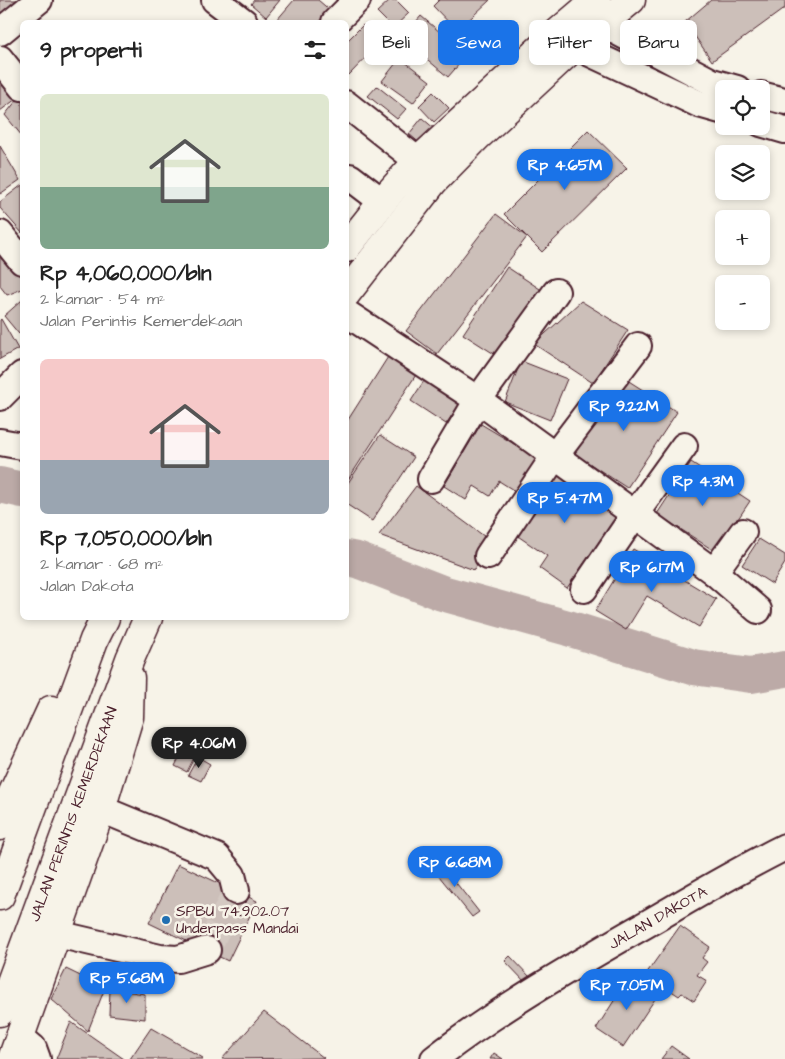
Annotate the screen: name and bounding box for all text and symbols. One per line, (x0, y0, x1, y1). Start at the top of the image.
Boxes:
chip: Beli (364, 20, 428, 65)
chip: Sewa (438, 20, 519, 65)
chip: Filter (529, 20, 610, 65)
chip: Baru (620, 20, 697, 65)
text: 9 properti (40, 36, 142, 65)
icon: filters (301, 36, 329, 64)
map controls (715, 80, 770, 330)
button: locate (715, 80, 770, 135)
icon: home (140, 126, 230, 216)
button: layers (715, 145, 770, 200)
pin: Rp 4.65M (513, 148, 617, 191)
text: Rp 4.65M (528, 154, 602, 176)
button: + (715, 210, 770, 265)
text: Rp 4,060,000/bln (40, 259, 211, 288)
button: − (715, 275, 770, 330)
text: 2 kamar · 54 m² (40, 288, 165, 310)
text: Jalan Perintis Kemerdekaan (40, 310, 242, 332)
pin: Rp 9.22M (572, 390, 676, 432)
icon: home (140, 391, 230, 481)
text: Rp 9.22M (589, 395, 659, 417)
pin: Rp 4.3M (657, 464, 749, 507)
text: Rp 4.3M (672, 470, 734, 492)
pin: Rp 5.47M (513, 482, 617, 524)
text: Rp 5.47M (528, 487, 602, 509)
text: Rp 7,050,000/bln (40, 524, 212, 553)
pin: Rp 6.17M (600, 550, 704, 593)
text: 2 kamar · 68 m² (40, 553, 163, 575)
text: Rp 6.17M (620, 556, 684, 578)
text: Jalan Dakota (40, 575, 134, 597)
street label: JALAN PERINTIS KEMERDEKAAN (24, 704, 122, 924)
pin: Rp 4.06M (147, 726, 251, 769)
text: Rp 4.06M (162, 732, 236, 754)
pin: Rp 6.68M (403, 846, 507, 888)
text: Rp 6.68M (419, 851, 491, 873)
street label: JALAN DAKOTA (605, 880, 711, 954)
place label: SPBU 74.902.07 Underpass Mandai (176, 901, 299, 939)
marker: SPBU 74.902.07 Underpass Mandai (160, 914, 172, 926)
pin: Rp 5.68M (75, 962, 179, 1004)
text: Rp 5.68M (90, 967, 164, 989)
pin: Rp 7.05M (575, 968, 679, 1011)
text: Rp 7.05M (590, 974, 664, 996)

